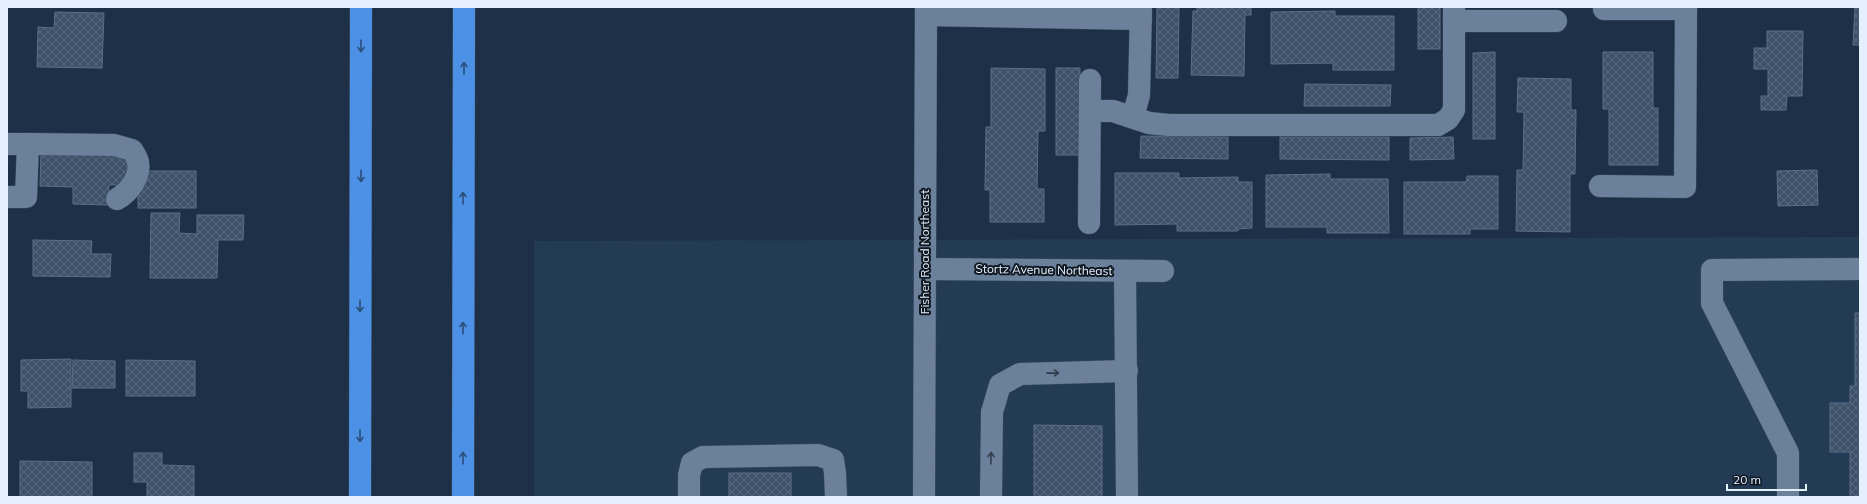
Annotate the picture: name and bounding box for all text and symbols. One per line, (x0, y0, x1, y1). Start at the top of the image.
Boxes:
one-way arrow (357, 39, 365, 52)
one-way arrow (460, 62, 468, 75)
one-way arrow (357, 169, 365, 182)
street label: Fisher Road Northeast (917, 190, 932, 314)
one-way arrow (459, 192, 467, 205)
street label: Stortz Avenue Northeast (975, 261, 1113, 278)
one-way arrow (356, 299, 364, 312)
one-way arrow (459, 322, 467, 335)
one-way arrow (1046, 369, 1059, 377)
one-way arrow (356, 429, 364, 442)
one-way arrow (459, 452, 467, 465)
one-way arrow (987, 452, 995, 465)
scale bar (1727, 466, 1806, 492)
text: 20 m (1733, 472, 1761, 487)

